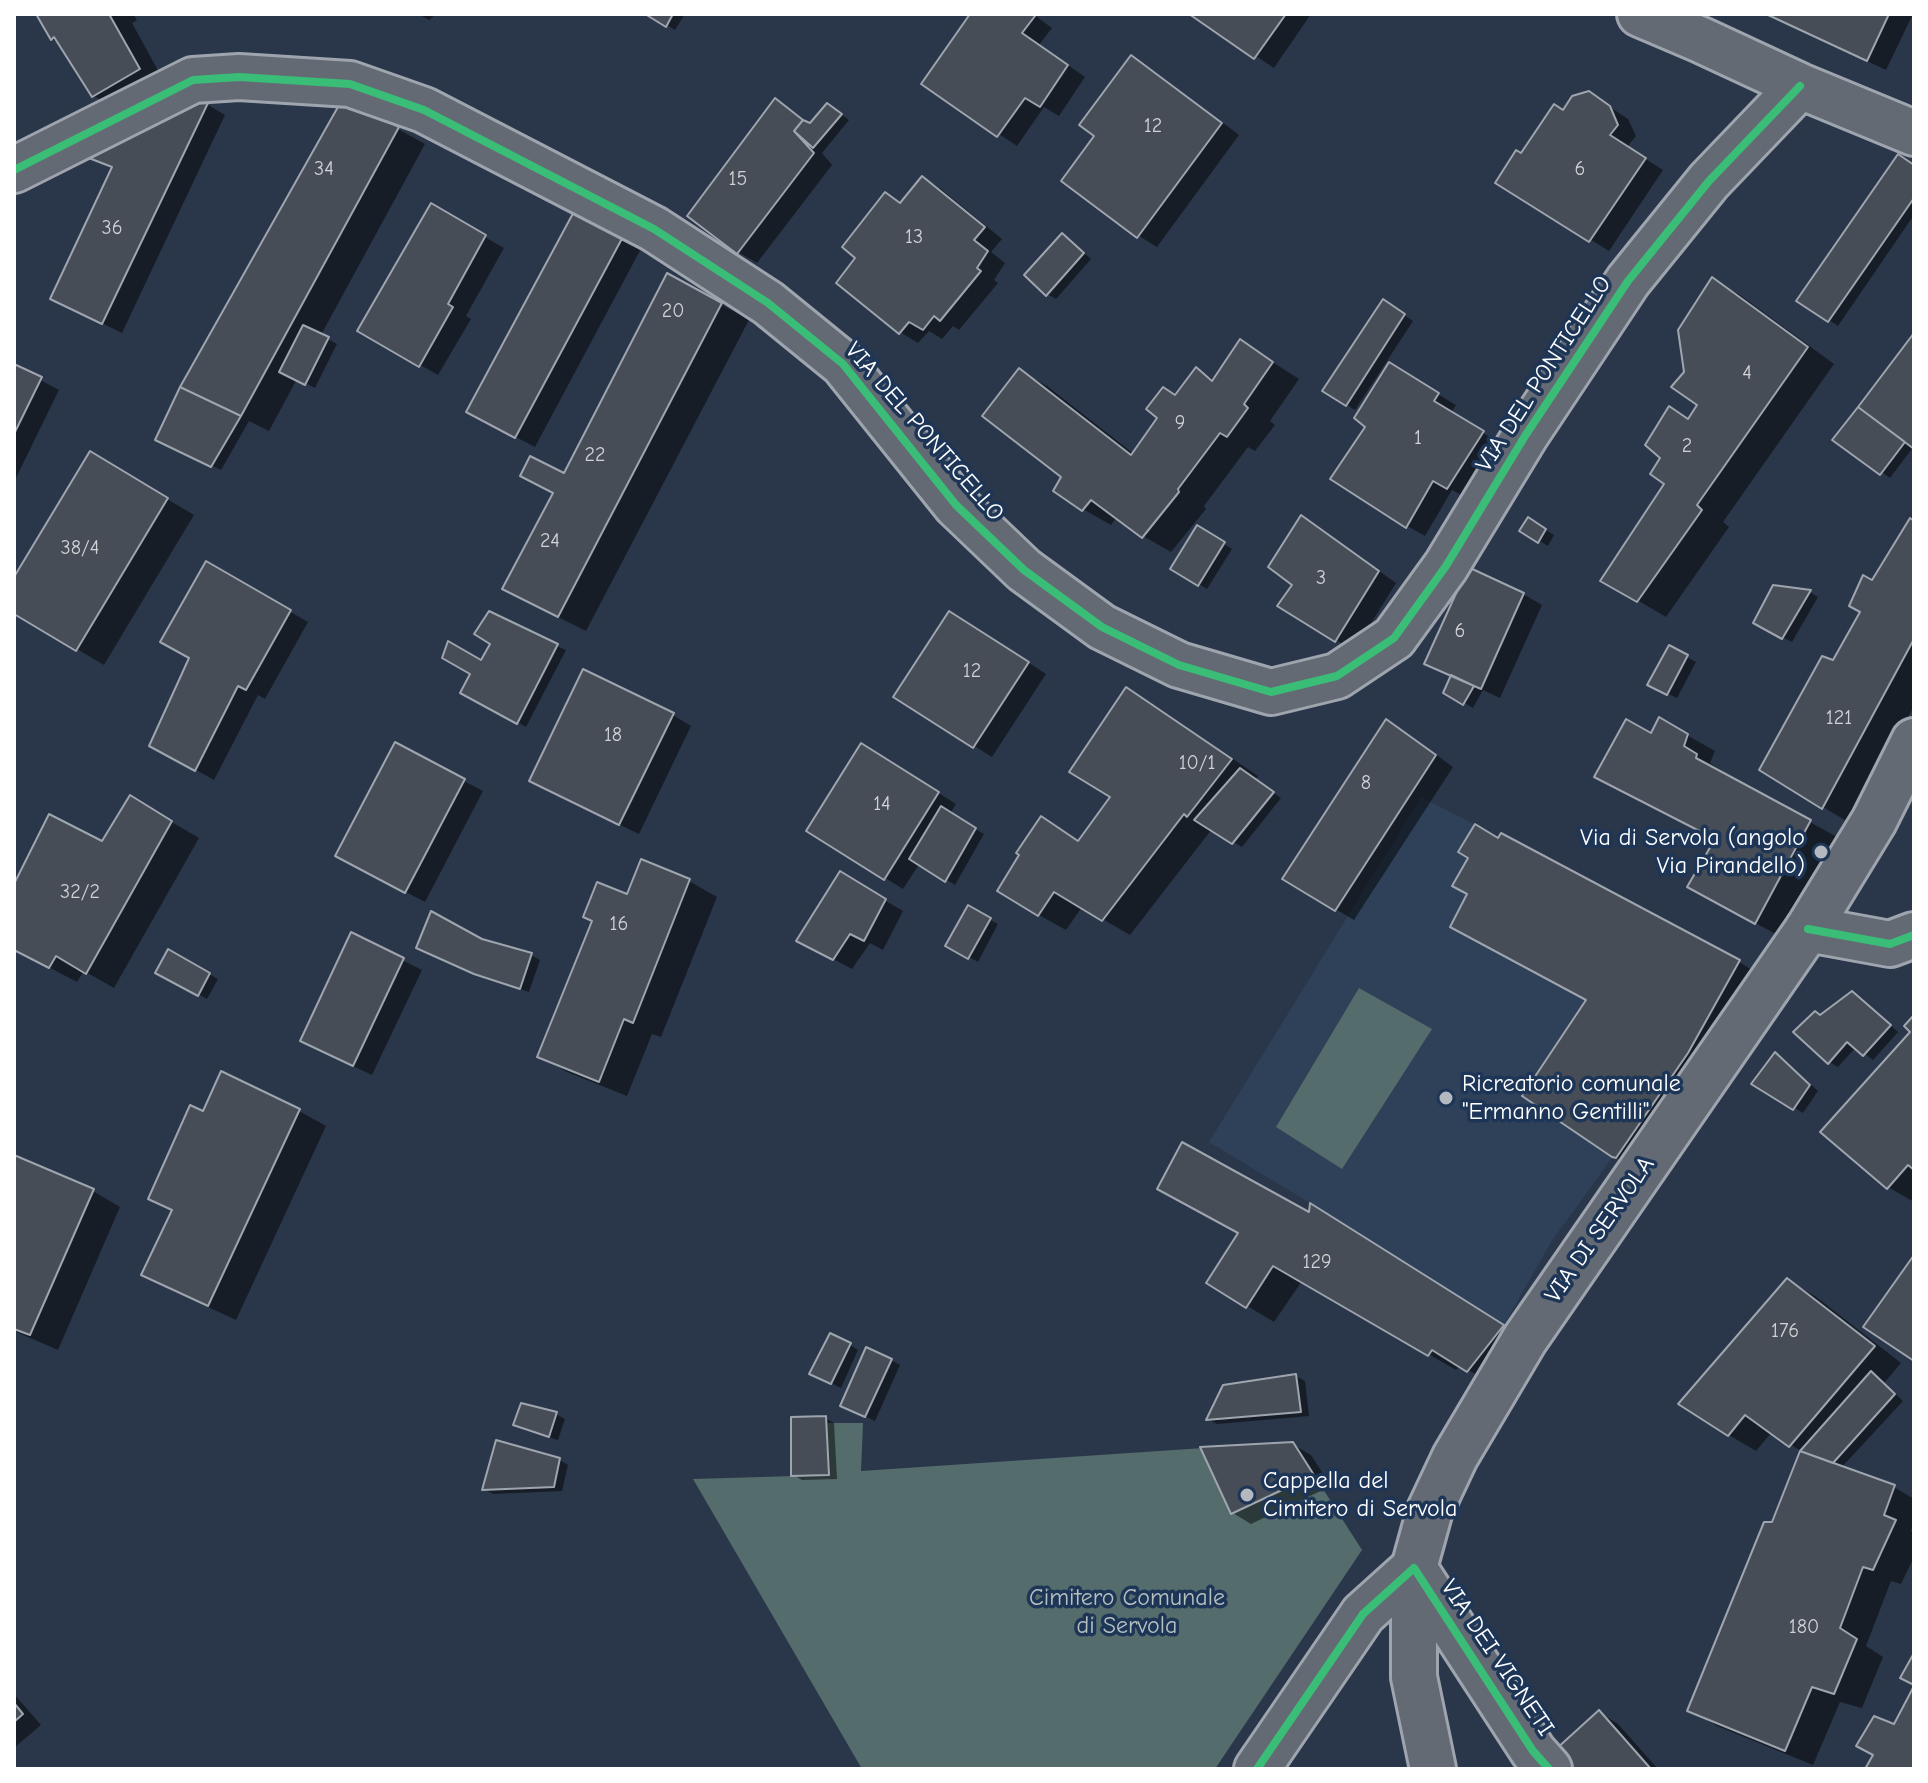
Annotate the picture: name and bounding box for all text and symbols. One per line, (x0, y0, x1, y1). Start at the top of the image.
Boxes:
house number: 12 (1144, 114, 1162, 138)
house number: 34 (314, 157, 334, 181)
house number: 6 (1575, 157, 1585, 181)
house number: 15 (729, 167, 747, 191)
house number: 36 (102, 216, 122, 240)
house number: 13 (905, 225, 923, 249)
street label: VIA DEL PONTICELLO (1470, 271, 1618, 477)
house number: 20 (662, 299, 684, 323)
street label: VIA DEL PONTICELLO (838, 337, 1010, 527)
house number: 4 (1742, 361, 1752, 385)
house number: 9 (1175, 411, 1185, 435)
house number: 1 (1414, 426, 1422, 450)
house number: 2 (1682, 434, 1692, 458)
house number: 22 (585, 443, 605, 467)
house number: 24 (540, 529, 560, 553)
house number: 38/4 (61, 536, 99, 560)
house number: 3 (1316, 566, 1326, 590)
house number: 6 (1455, 619, 1465, 643)
house number: 12 (963, 659, 981, 683)
house number: 121 (1826, 706, 1852, 730)
house number: 18 (604, 723, 622, 747)
house number: 10/1 (1179, 751, 1215, 775)
house number: 8 (1361, 771, 1371, 795)
house number: 14 (873, 792, 891, 816)
place label: Via di Servola (angolo Via Pirandello) (1580, 824, 1805, 880)
marker: Via di Servola (angolo Via Pirandello) (1812, 843, 1830, 861)
house number: 32/2 (60, 880, 100, 904)
house number: 16 (610, 912, 628, 936)
place label: Ricreatorio comunale "Ermanno Gentilli" (1462, 1070, 1681, 1126)
marker: Ricreatorio comunale "Ermanno Gentilli" (1437, 1089, 1455, 1107)
street label: VIA DI SERVOLA (1539, 1152, 1661, 1308)
house number: 129 (1303, 1250, 1331, 1274)
house number: 176 (1771, 1319, 1799, 1343)
place label: Cappella del Cimitero di Servola (1263, 1467, 1457, 1523)
marker: Cappella del Cimitero di Servola (1238, 1486, 1256, 1504)
street label: VIA DEI VIGNETI (1434, 1574, 1560, 1742)
park label: Cimitero Comunale di Servola (1029, 1584, 1225, 1640)
house number: 180 (1789, 1615, 1819, 1639)

